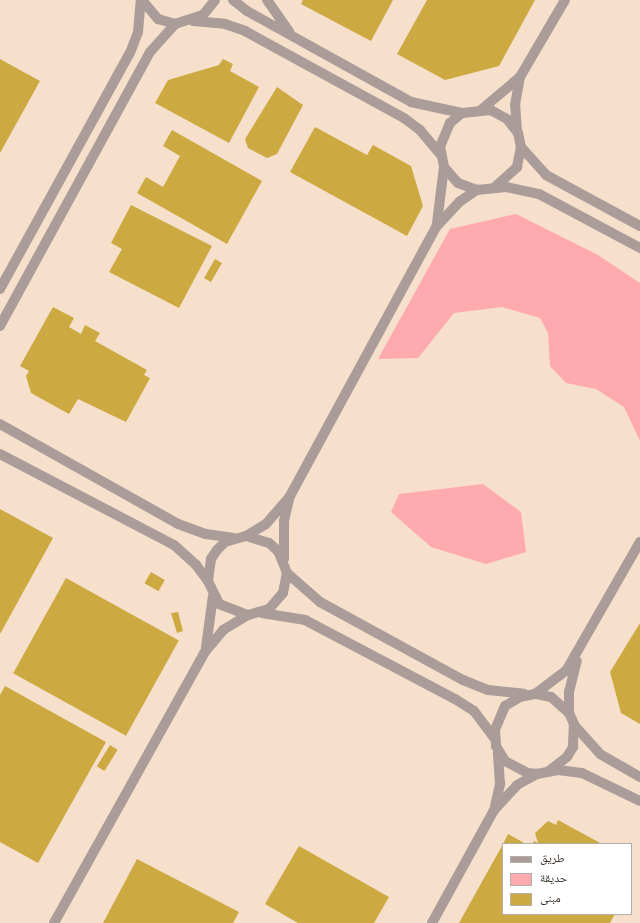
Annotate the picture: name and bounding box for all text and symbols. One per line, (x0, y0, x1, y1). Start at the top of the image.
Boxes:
legend (502, 843, 632, 915)
text: طريق (540, 851, 565, 865)
text: حديقة (540, 871, 568, 885)
text: مبنى (540, 891, 561, 905)

